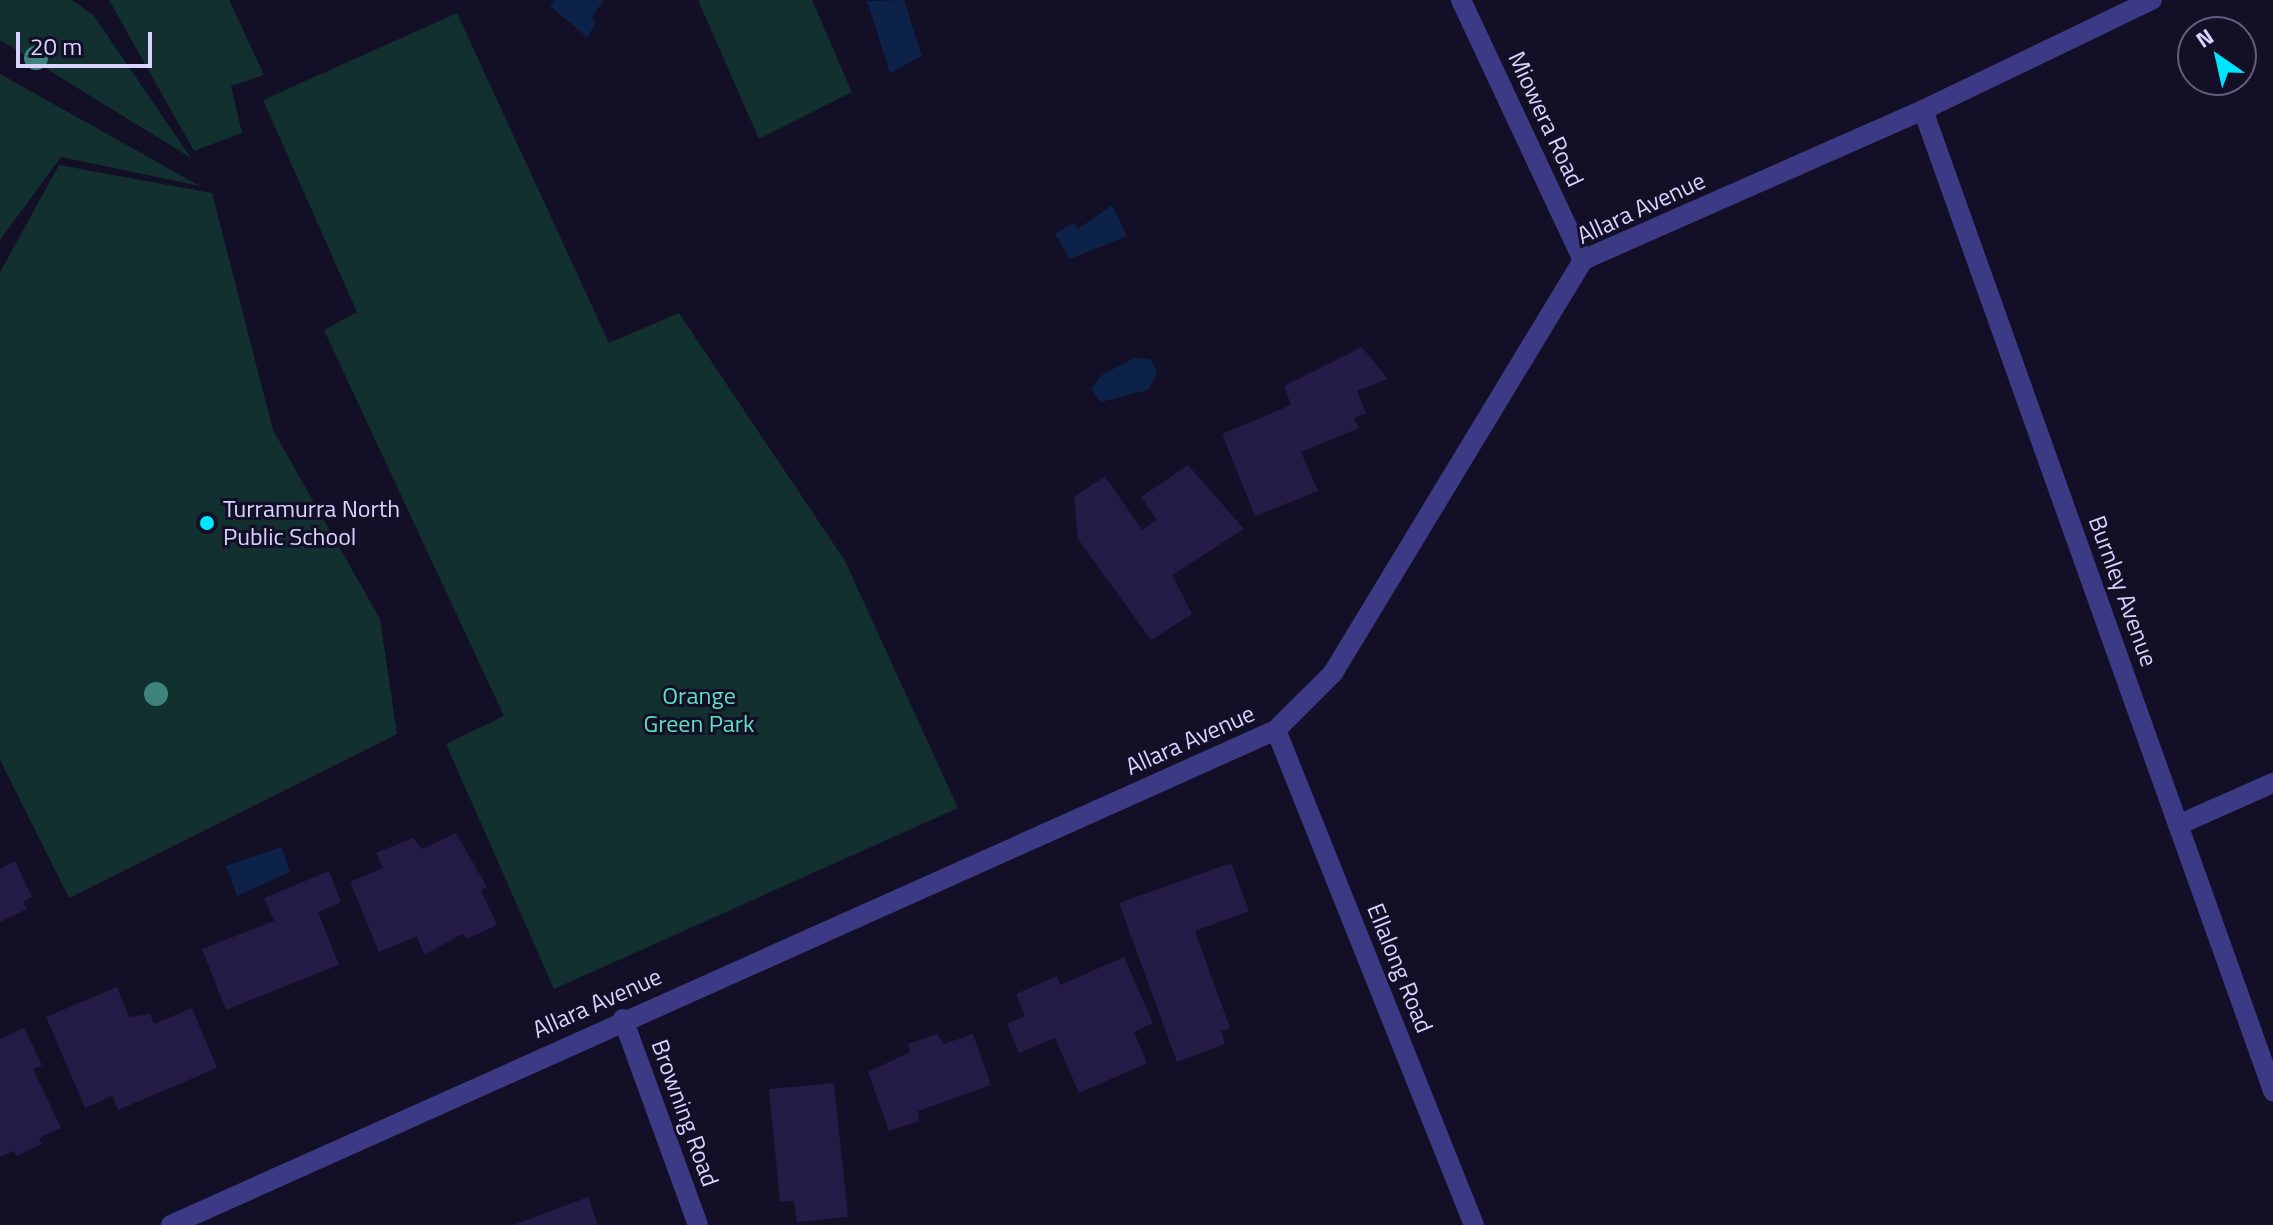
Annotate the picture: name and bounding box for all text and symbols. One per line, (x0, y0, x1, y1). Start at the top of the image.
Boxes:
scale bar (20, 16, 156, 66)
north arrow (2177, 16, 2257, 96)
text: N (2189, 19, 2221, 56)
text: 20 m (30, 28, 82, 64)
street label: Miowera Road (1502, 47, 1590, 191)
street label: Allara Avenue (1572, 166, 1710, 250)
place label: Turramurra North Public School (223, 495, 400, 551)
street label: Burnley Avenue (2082, 512, 2164, 670)
marker: Turramurra North Public School (198, 514, 216, 532)
park label: Orange Green Park (643, 682, 755, 738)
street label: Allara Avenue (1121, 699, 1259, 781)
street label: Ellalong Road (1361, 899, 1439, 1037)
street label: Allara Avenue (528, 962, 666, 1044)
street label: Browning Road (645, 1036, 725, 1190)

